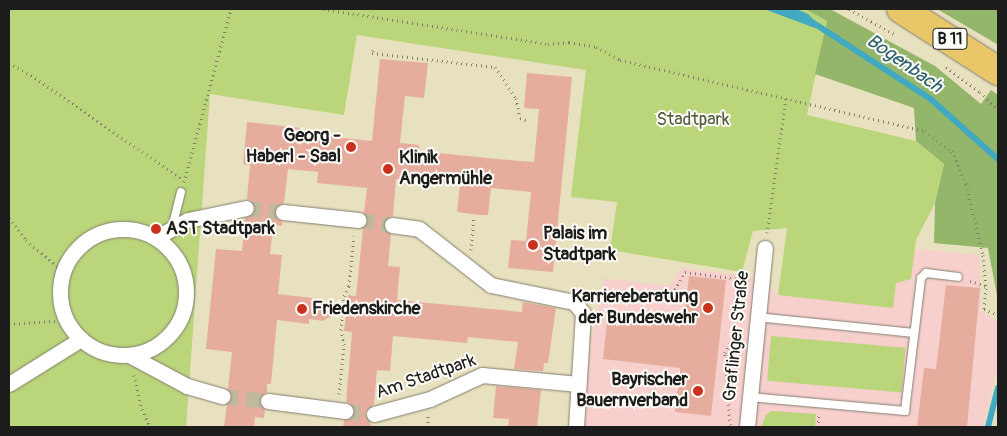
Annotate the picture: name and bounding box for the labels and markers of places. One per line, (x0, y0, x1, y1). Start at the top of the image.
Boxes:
place label: Georg - Haberl - Saal (246, 126, 341, 168)
marker: Georg - Haberl - Saal (345, 141, 357, 153)
place label: Klinik Angermühle (399, 148, 492, 190)
marker: Klinik Angermühle (381, 162, 395, 176)
place label: AST Stadtpark (166, 218, 275, 240)
marker: AST Stadtpark (150, 223, 162, 235)
place label: Palais im Stadtpark (543, 224, 616, 266)
marker: Palais im Stadtpark (527, 239, 539, 251)
place label: Karriereberatung der Bundeswehr (571, 287, 698, 330)
place label: Friedenskirche (312, 298, 420, 320)
marker: Karriereberatung der Bundeswehr (702, 302, 714, 314)
marker: Friedenskirche (296, 303, 308, 315)
place label: Bayrischer Bauernverband (576, 370, 688, 412)
marker: Bayrischer Bauernverband (692, 385, 704, 397)

